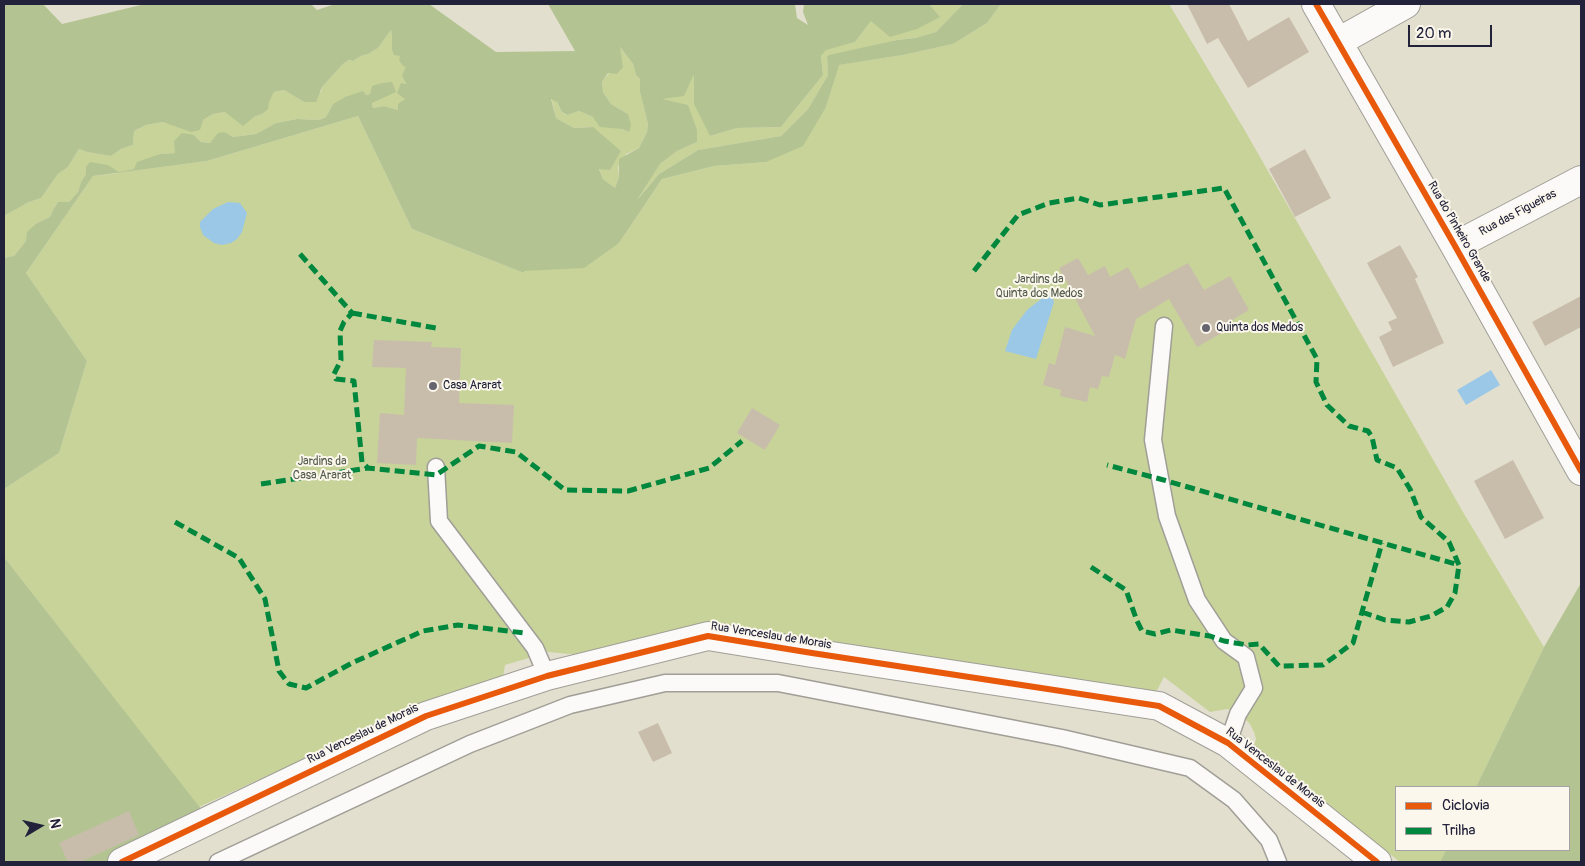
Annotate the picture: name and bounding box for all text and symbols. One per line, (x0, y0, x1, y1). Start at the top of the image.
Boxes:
scale bar (1410, 15, 1494, 47)
text: 20 m (1416, 24, 1451, 43)
street label: Rua do Pinheiro Grande (1424, 179, 1494, 285)
street label: Rua das Figueiras (1477, 187, 1559, 239)
park label: Jardins da Quinta dos Medos (995, 273, 1083, 301)
place label: Quinta dos Medos (1216, 321, 1303, 335)
marker: Quinta dos Medos (1200, 322, 1212, 334)
place label: Casa Ararat (443, 379, 502, 393)
marker: Casa Ararat (427, 380, 439, 392)
park label: Jardins da Casa Ararat (293, 455, 351, 483)
street label: Rua Venceslau de Morais (710, 619, 832, 653)
street label: Rua Venceslau de Morais (305, 701, 421, 767)
street label: Rua Venceslau de Morais (1222, 725, 1328, 811)
legend (1395, 786, 1570, 851)
text: Ciclovia (1442, 796, 1490, 815)
north arrow (15, 801, 65, 851)
text: N (46, 818, 64, 830)
text: Trilha (1442, 821, 1475, 840)

